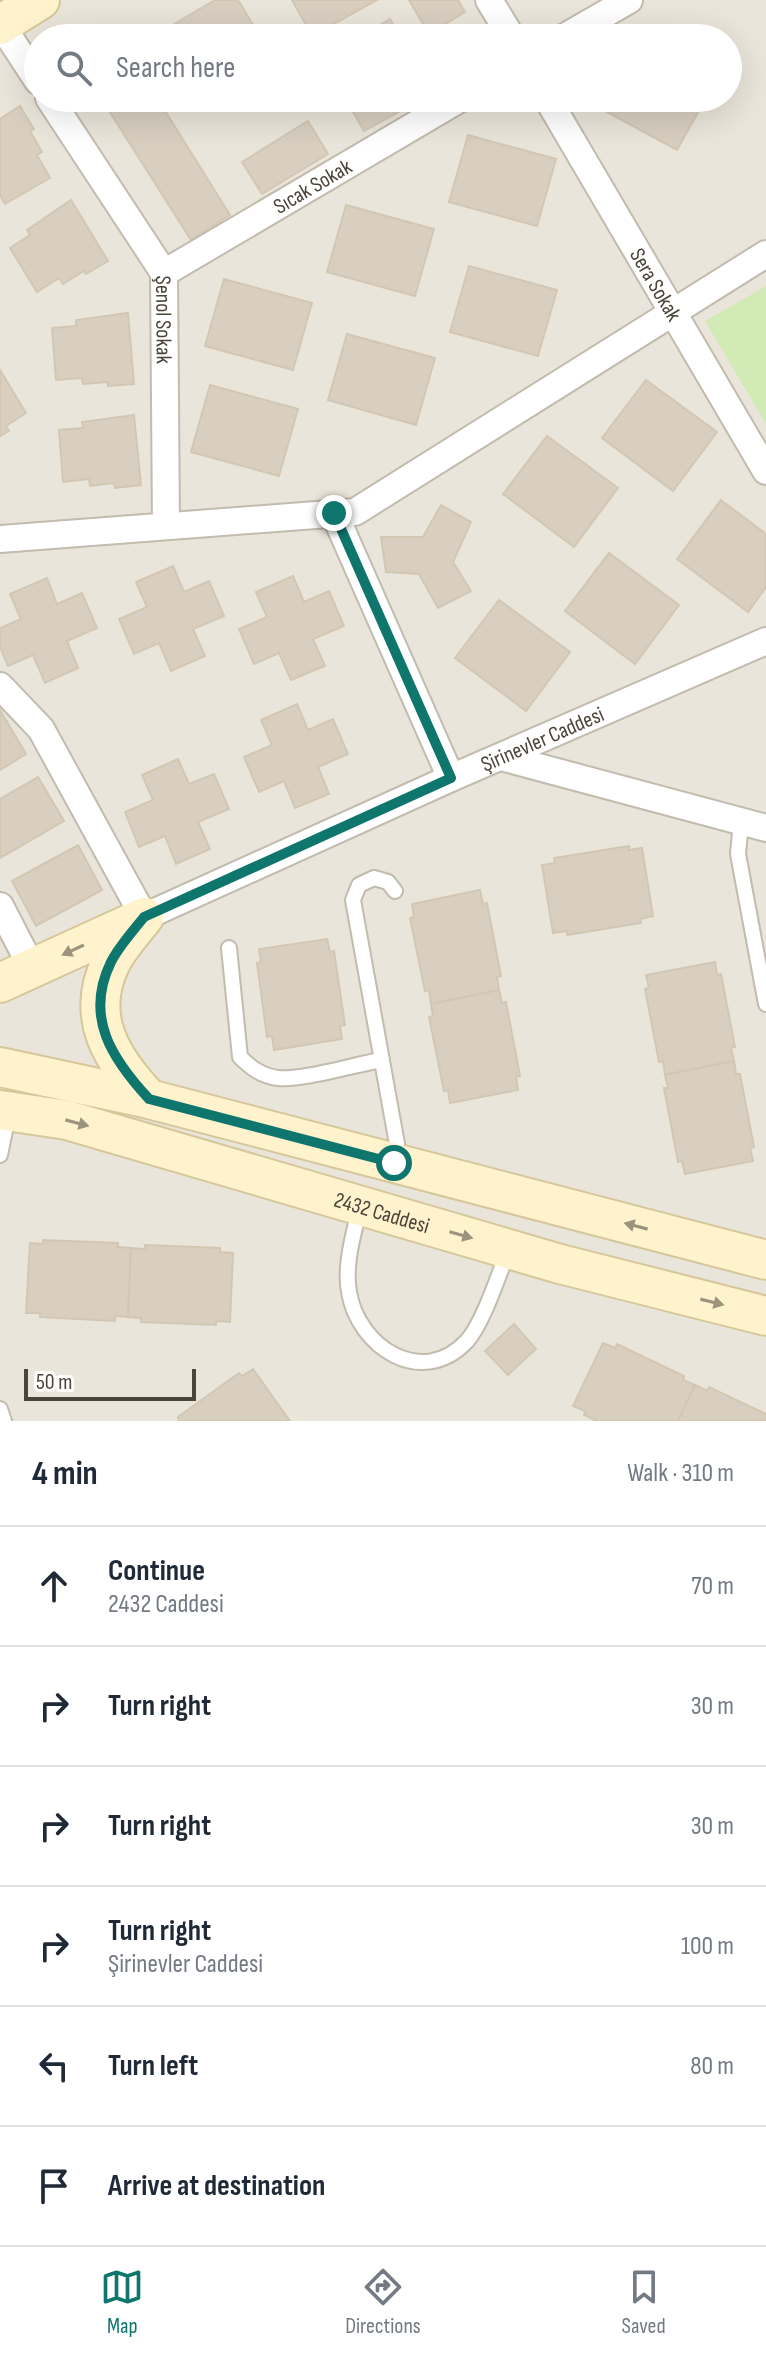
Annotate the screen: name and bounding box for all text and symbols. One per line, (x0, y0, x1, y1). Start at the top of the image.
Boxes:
search box (24, 24, 742, 112)
icon: search (52, 46, 96, 90)
text: Search here (116, 50, 235, 86)
street label: Sıcak Sokak (269, 153, 357, 221)
street label: Sera Sokak (623, 244, 687, 327)
street label: Şenol Sokak (149, 275, 177, 364)
route end (316, 495, 352, 531)
street label: Şirinevler Caddesi (477, 701, 608, 778)
one-way arrow (61, 943, 85, 956)
one-way arrow (65, 1117, 89, 1130)
route start (376, 1145, 412, 1181)
street label: 2432 Caddesi (331, 1187, 433, 1240)
one-way arrow (624, 1220, 649, 1232)
one-way arrow (449, 1229, 473, 1242)
one-way arrow (699, 1297, 724, 1309)
scale bar (24, 1365, 196, 1401)
text: 50 m (36, 1369, 72, 1396)
text: 4 min (32, 1453, 98, 1494)
text: Walk · 310 m (627, 1458, 734, 1489)
text: Continue (108, 1553, 205, 1589)
icon: ahead (32, 1564, 76, 1608)
text: 70 m (691, 1571, 734, 1602)
text: 2432 Caddesi (108, 1589, 224, 1620)
icon: right (32, 1684, 76, 1728)
text: Turn right (108, 1688, 211, 1724)
text: 30 m (691, 1691, 734, 1722)
icon: right (32, 1804, 76, 1848)
text: Turn right (108, 1808, 211, 1844)
text: 30 m (691, 1811, 734, 1842)
text: Turn right (108, 1913, 211, 1949)
icon: right (32, 1924, 76, 1968)
text: 100 m (681, 1931, 734, 1962)
text: Şirinevler Caddesi (108, 1949, 263, 1980)
icon: left (32, 2044, 76, 2088)
text: Turn left (108, 2048, 198, 2084)
text: 80 m (690, 2051, 734, 2082)
icon: arrive (32, 2164, 76, 2208)
text: Arrive at destination (108, 2168, 325, 2204)
tab: Map (100, 2265, 144, 2340)
tab: Directions (345, 2265, 421, 2340)
tab: Saved (622, 2265, 666, 2340)

